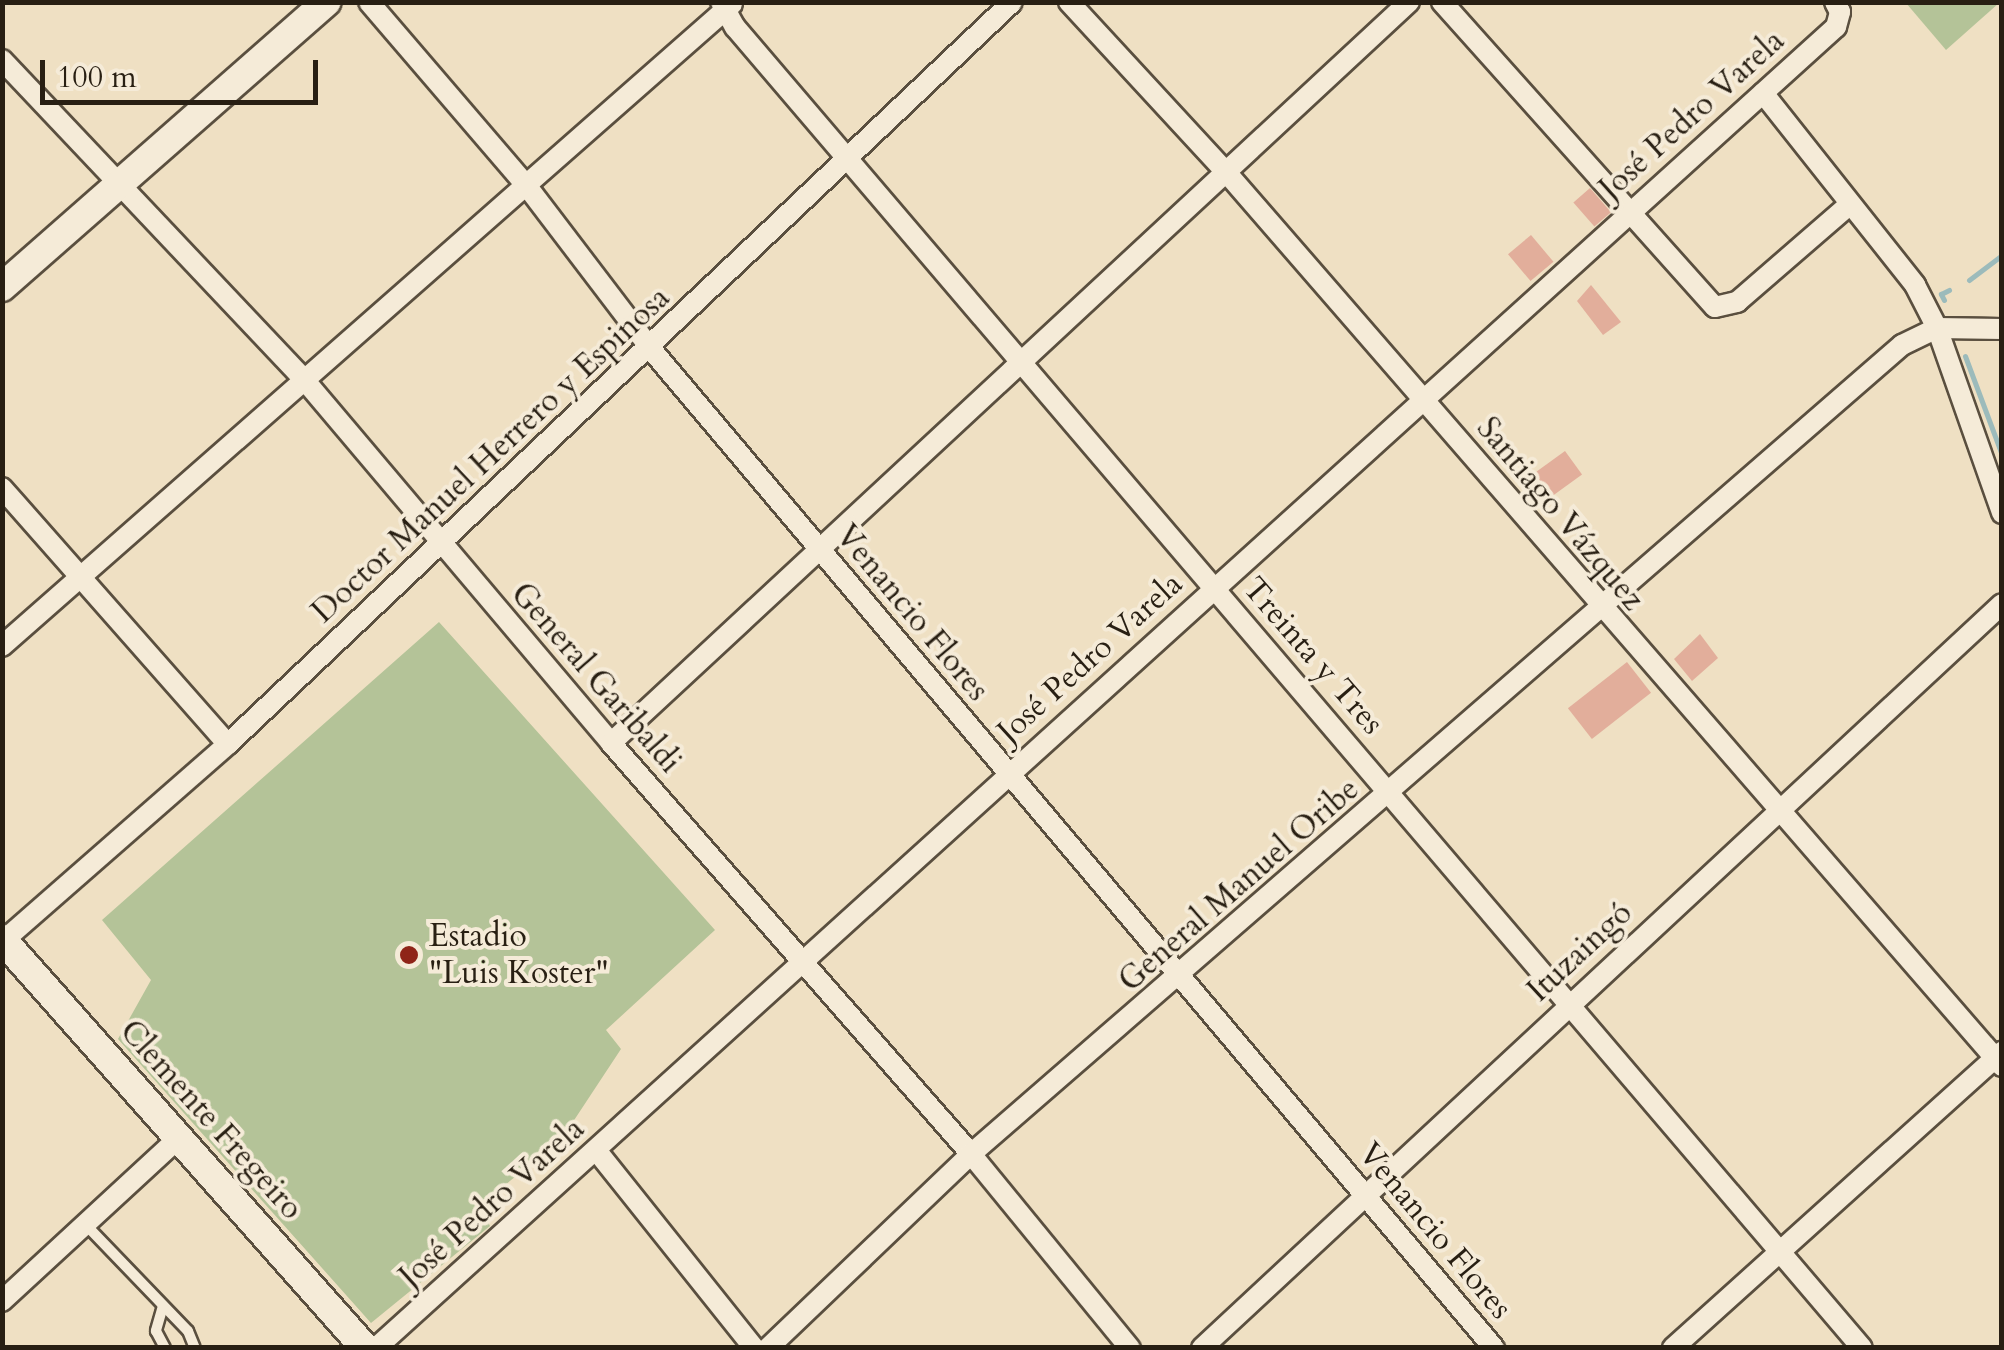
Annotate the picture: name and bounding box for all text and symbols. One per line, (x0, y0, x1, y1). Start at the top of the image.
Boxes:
street label: José Pedro Varela (1592, 22, 1792, 208)
scale bar (45, 40, 322, 102)
text: 100 m (57, 57, 137, 98)
street label: Doctor Manuel Herrero y Espinosa (304, 279, 678, 631)
street label: Santiago Vázquez (1468, 410, 1652, 618)
street label: Venancio Flores (827, 517, 997, 709)
street label: José Pedro Varela (990, 565, 1190, 751)
street label: Treinta y Tres (1234, 570, 1392, 742)
street label: General Garibaldi (503, 575, 689, 781)
street label: General Manuel Oribe (1111, 770, 1367, 1000)
street label: Ituzaingó (1520, 894, 1640, 1010)
place label: Estadio "Luis Koster" (429, 918, 608, 993)
marker: Estadio "Luis Koster" (398, 944, 420, 966)
street label: Clemente Fregeiro (111, 1012, 311, 1228)
street label: José Pedro Varela (392, 1110, 592, 1296)
street label: Venancio Flores (1350, 1135, 1520, 1327)

